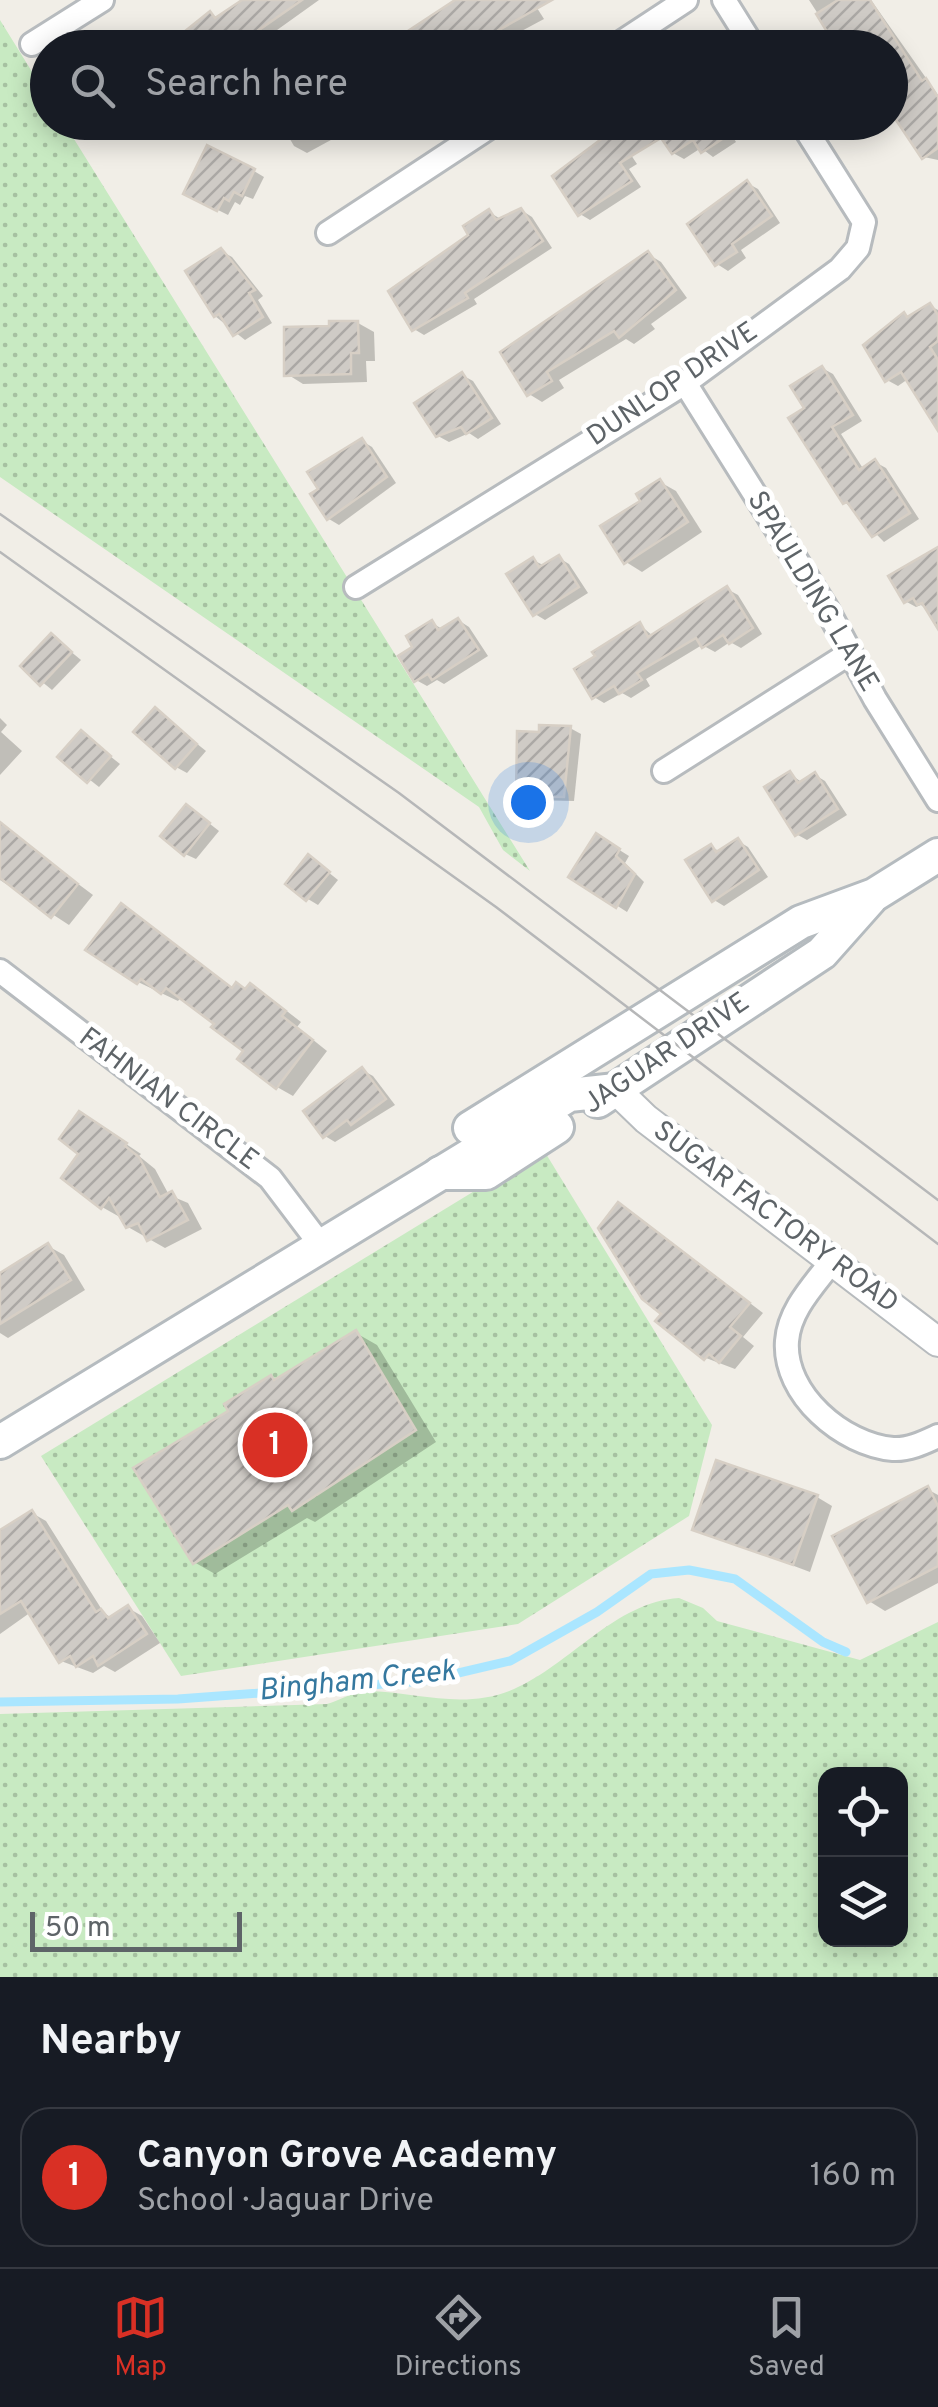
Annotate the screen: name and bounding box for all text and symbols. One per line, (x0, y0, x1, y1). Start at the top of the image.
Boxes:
search box (30, 30, 908, 140)
icon: search (65, 58, 120, 113)
text: Search here (145, 61, 348, 110)
street label: DUNLOP DRIVE (581, 315, 765, 455)
street label: SPAULDING LANE (738, 485, 886, 699)
your location (503, 777, 554, 828)
street label: JAGUAR DRIVE (577, 985, 757, 1123)
street label: FAHNIAN CIRCLE (71, 1021, 265, 1179)
street label: SUGAR FACTORY ROAD (645, 1114, 905, 1322)
pin: 1 (242, 1408, 308, 1482)
water label: Bingham Creek (257, 1653, 458, 1711)
map controls (818, 1767, 908, 1947)
button: locate (818, 1767, 908, 1857)
button: layers (818, 1857, 908, 1947)
scale bar (30, 1907, 242, 1952)
text: 50 m (45, 1911, 111, 1947)
text: Nearby (40, 2016, 182, 2069)
text: Canyon Grove Academy (137, 2133, 557, 2182)
text: 1 (68, 2157, 81, 2197)
text: 160 m (810, 2157, 896, 2197)
text: School · Jaguar Drive (137, 2182, 434, 2222)
tab: Map (113, 2290, 168, 2386)
tab: Directions (394, 2290, 522, 2386)
tab: Saved (748, 2290, 825, 2386)

